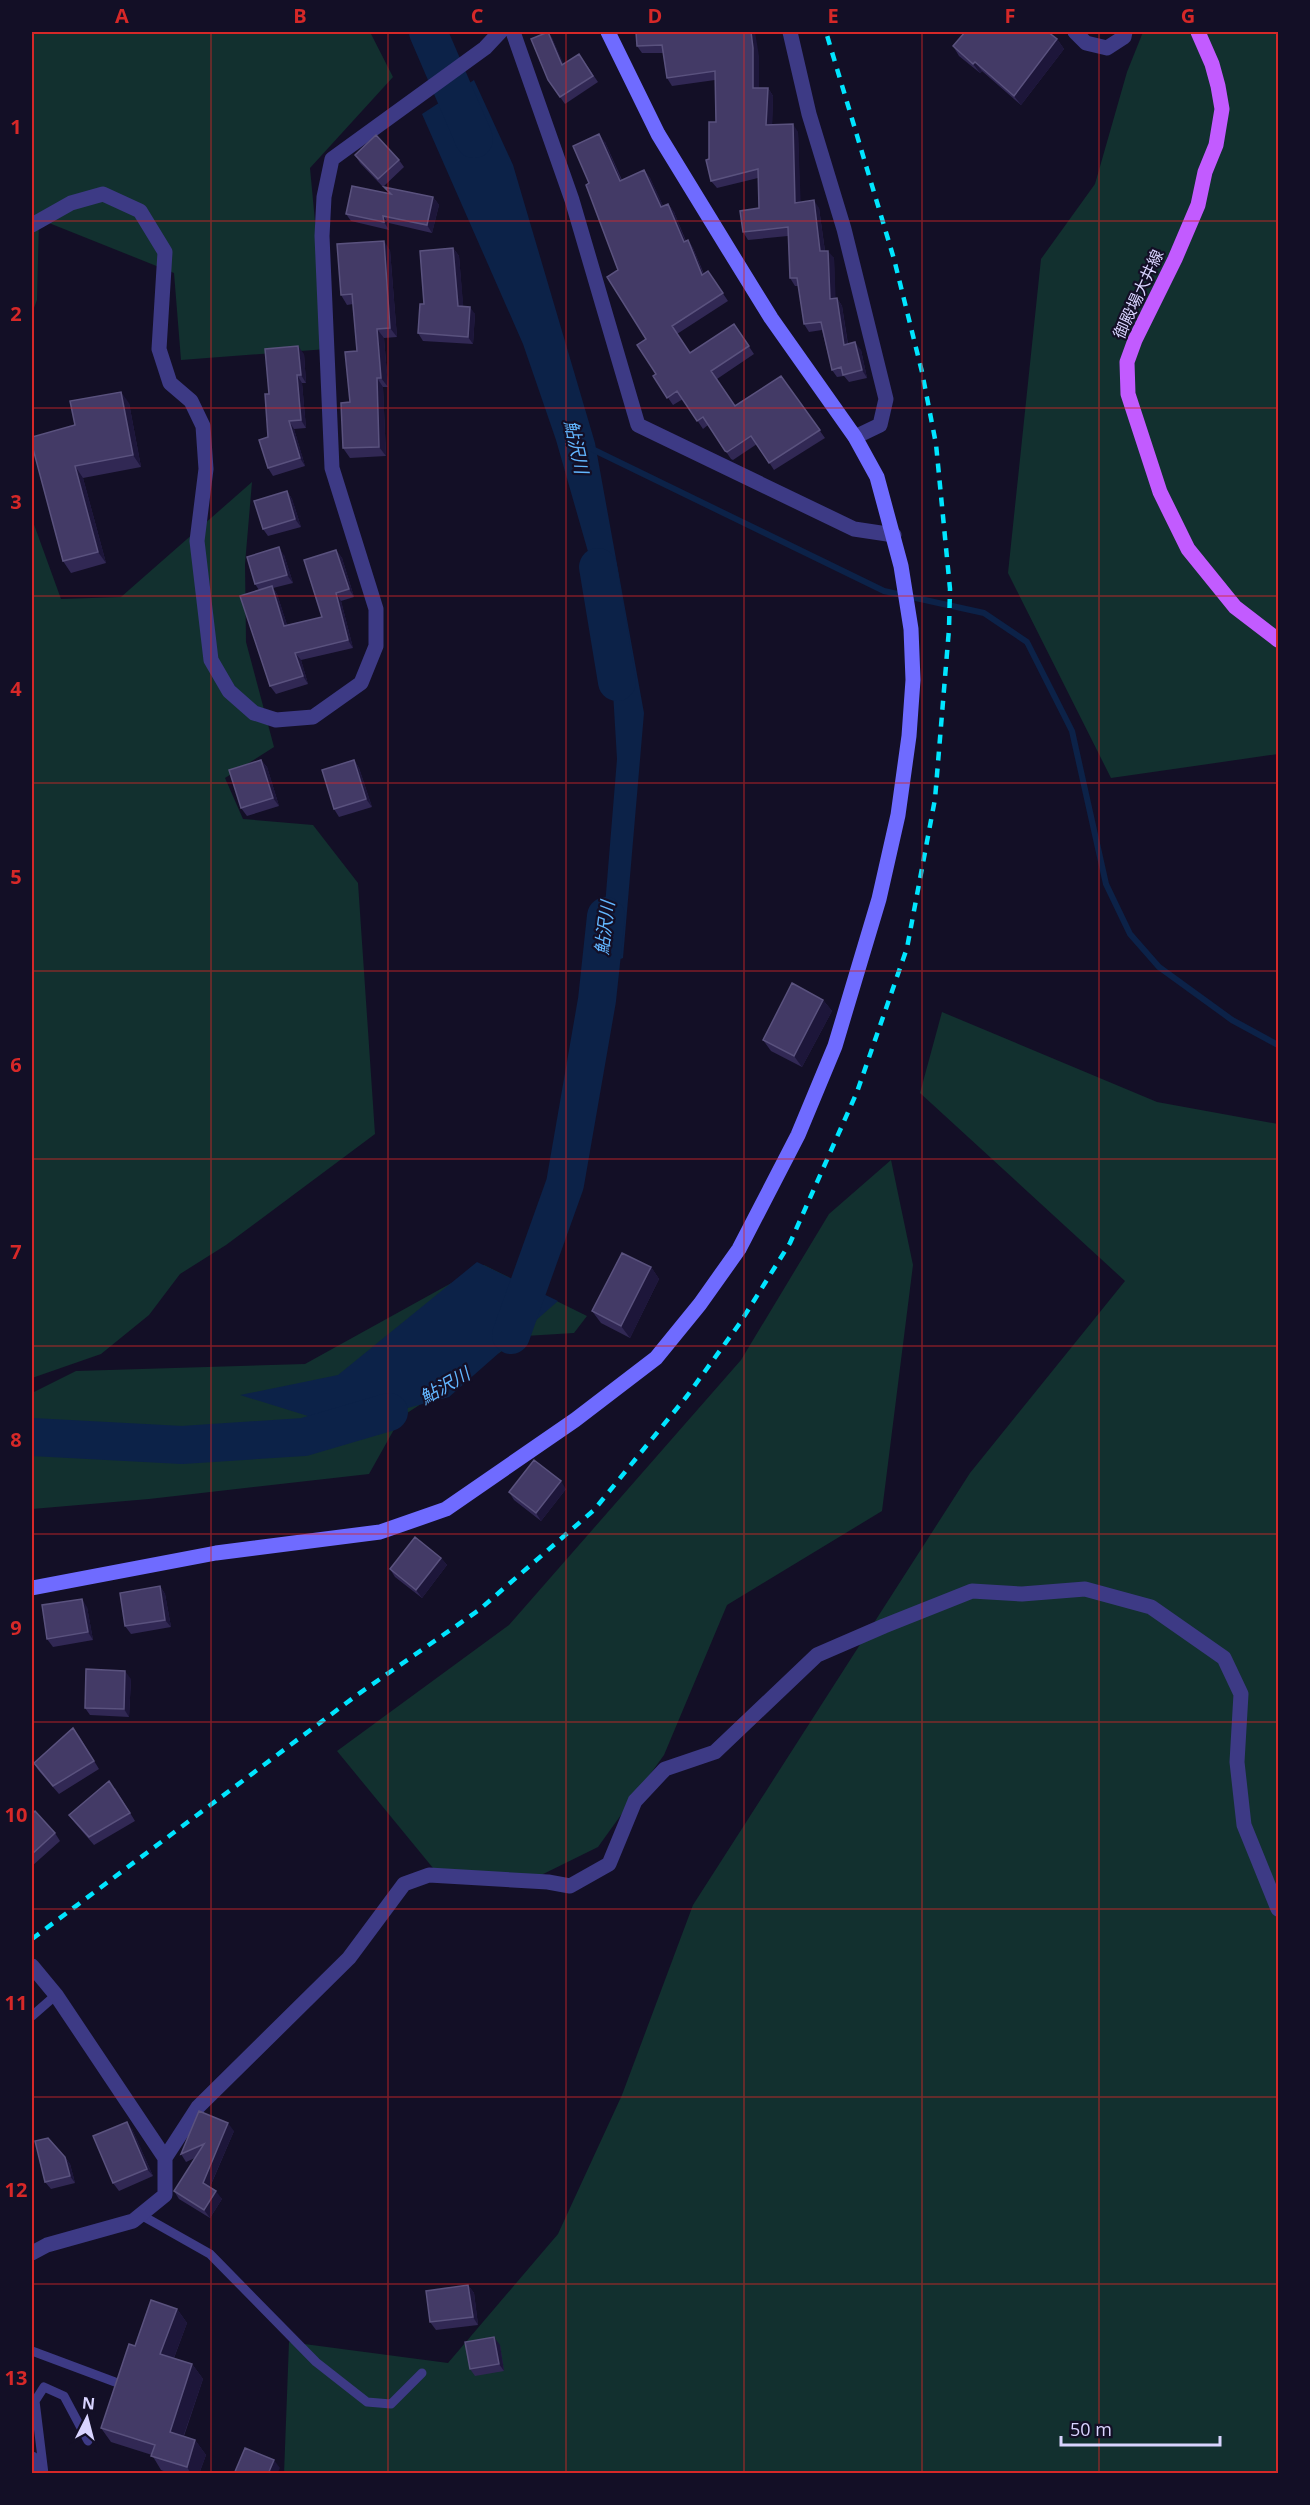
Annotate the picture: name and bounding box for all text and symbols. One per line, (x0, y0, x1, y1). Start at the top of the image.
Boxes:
text: A (115, 2, 129, 29)
text: B (293, 2, 307, 29)
text: C (471, 2, 484, 29)
text: D (648, 2, 662, 29)
text: E (827, 2, 839, 29)
text: F (1005, 2, 1015, 29)
text: G (1181, 2, 1195, 29)
text: 1 (10, 113, 22, 140)
street label: 御殿場大井線 (1108, 246, 1168, 342)
text: 2 (10, 300, 22, 327)
water label: 鮎沢川 (560, 418, 595, 478)
text: 3 (10, 488, 22, 515)
text: 4 (10, 675, 22, 702)
text: 5 (10, 863, 22, 890)
water label: 鮎沢川 (589, 898, 619, 956)
text: 6 (10, 1051, 22, 1078)
text: 7 (10, 1238, 22, 1265)
water label: 鮎沢川 (415, 1360, 476, 1409)
text: 8 (10, 1426, 22, 1453)
text: 9 (10, 1614, 22, 1641)
text: 10 (5, 1801, 27, 1828)
text: 11 (5, 1989, 27, 2016)
text: 12 (5, 2176, 27, 2203)
text: 13 (5, 2364, 27, 2391)
north arrow (57, 2388, 117, 2448)
text: N (81, 2391, 96, 2415)
scale bar (1061, 2409, 1220, 2447)
text: 50 m (1070, 2417, 1112, 2441)

